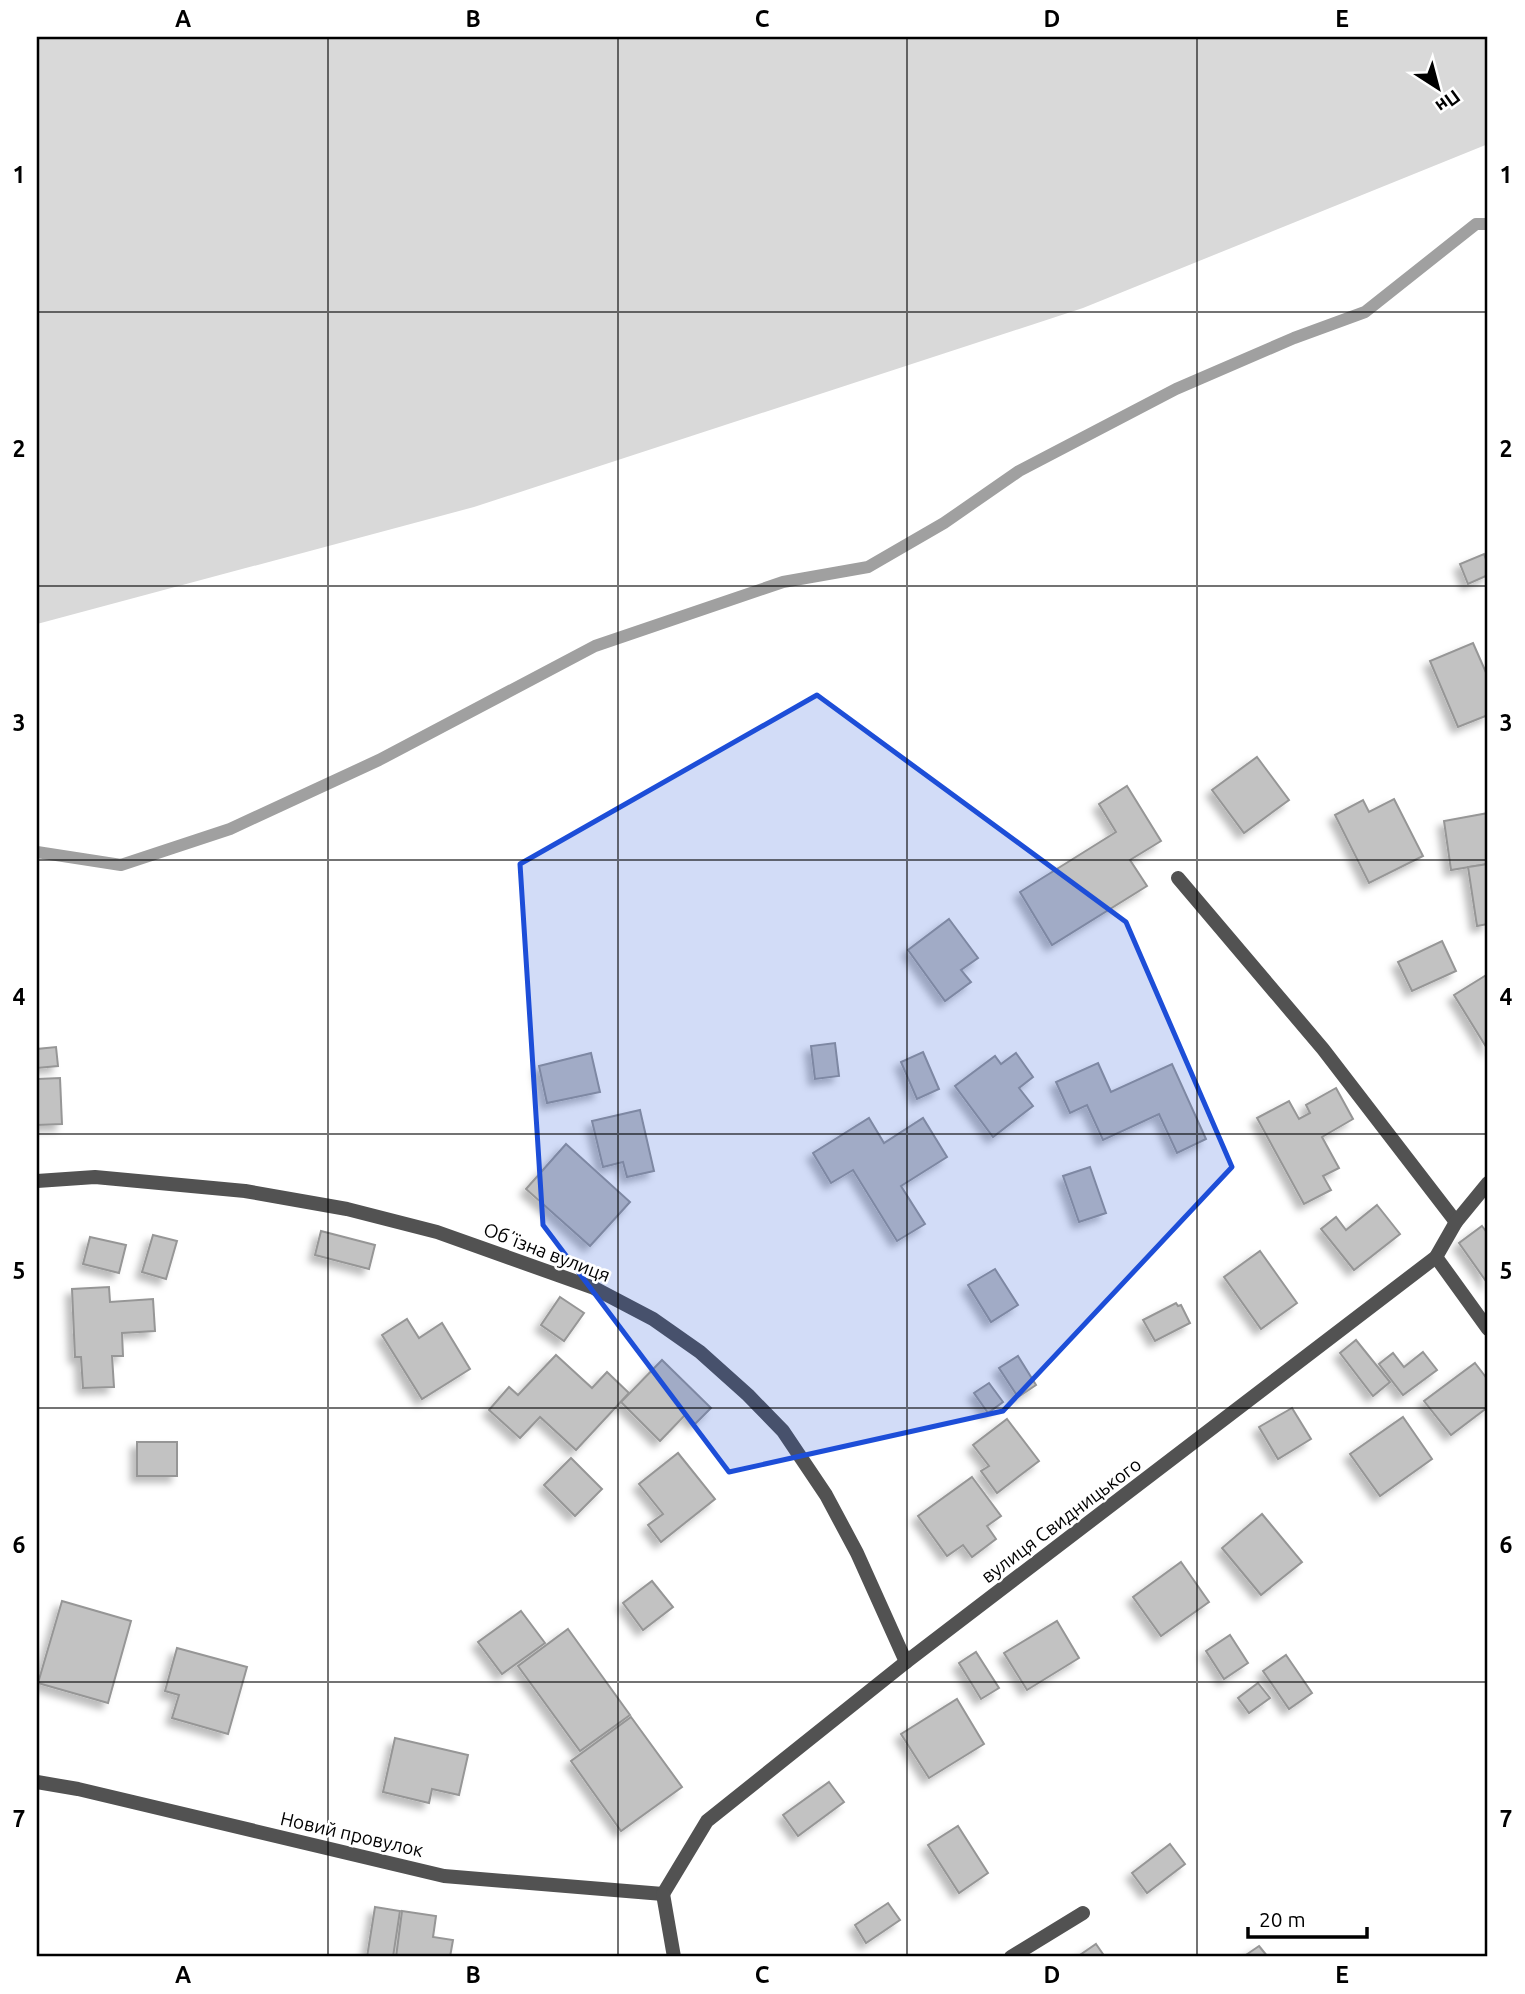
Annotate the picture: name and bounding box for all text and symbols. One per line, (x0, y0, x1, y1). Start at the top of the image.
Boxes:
text: A (175, 6, 191, 31)
text: B (465, 6, 481, 31)
text: C (755, 6, 770, 31)
text: D (1044, 6, 1060, 31)
text: E (1335, 6, 1349, 31)
north arrow (1402, 52, 1472, 122)
text: Пн (1431, 86, 1465, 118)
text: 1 (13, 162, 25, 187)
text: 1 (1500, 162, 1512, 187)
text: 2 (13, 436, 25, 461)
text: 2 (1500, 436, 1512, 461)
text: 3 (13, 710, 25, 735)
text: 3 (1500, 710, 1512, 735)
text: 4 (13, 984, 26, 1009)
text: 4 (1500, 984, 1513, 1009)
street label: Обʼїзна вулиця (481, 1218, 613, 1286)
text: 5 (13, 1258, 25, 1283)
text: 5 (1500, 1258, 1512, 1283)
street label: вулиця Свидницького (977, 1453, 1145, 1587)
text: 6 (13, 1532, 26, 1557)
text: 6 (1500, 1532, 1513, 1557)
text: 7 (13, 1806, 25, 1831)
text: 7 (1500, 1806, 1512, 1831)
street label: Новий провулок (278, 1807, 426, 1861)
scale bar (1248, 1896, 1368, 1940)
text: 20 m (1259, 1907, 1306, 1931)
text: A (175, 1962, 191, 1987)
text: B (465, 1962, 481, 1987)
text: C (755, 1962, 770, 1987)
text: D (1044, 1962, 1060, 1987)
text: E (1335, 1962, 1349, 1987)

